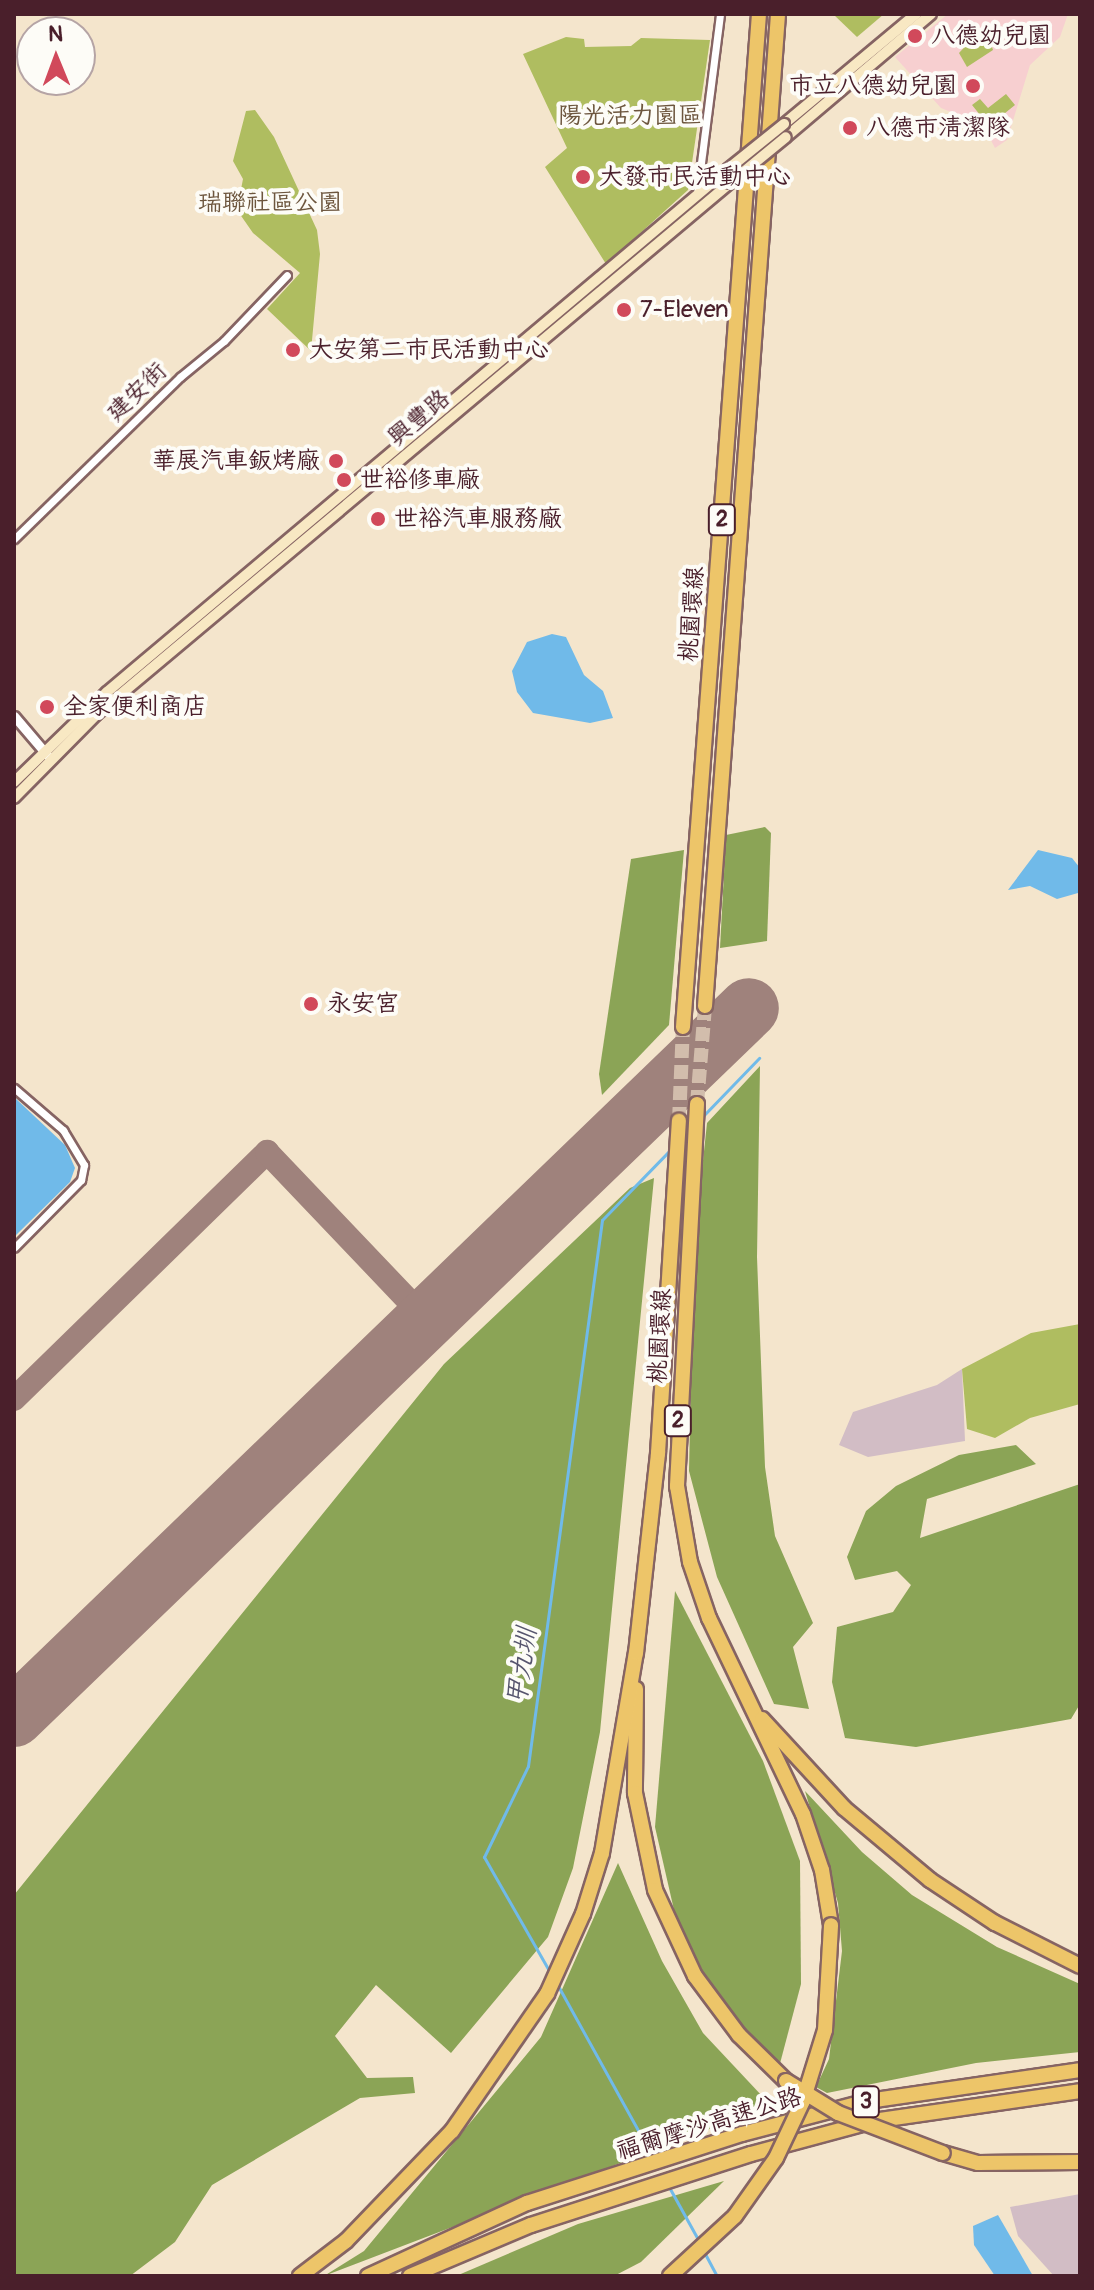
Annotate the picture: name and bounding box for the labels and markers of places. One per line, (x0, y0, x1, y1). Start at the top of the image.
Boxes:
place label: 八德幼兒園 (931, 22, 1051, 50)
marker: 八德幼兒園 (906, 27, 924, 45)
place label: 市立八德幼兒園 (789, 72, 957, 100)
marker: 市立八德幼兒園 (964, 77, 982, 95)
place label: 八德市清潔隊 (866, 114, 1010, 142)
marker: 八德市清潔隊 (841, 119, 859, 137)
place label: 大發市民活動中心 (599, 163, 791, 191)
marker: 大發市民活動中心 (574, 168, 592, 186)
place label: 7-Eleven (640, 296, 729, 324)
marker: 7-Eleven (615, 301, 633, 319)
place label: 大安第二市民活動中心 (309, 336, 549, 364)
marker: 大安第二市民活動中心 (284, 341, 302, 359)
place label: 華展汽車鈑烤廠 (152, 447, 320, 475)
marker: 華展汽車鈑烤廠 (327, 452, 345, 470)
place label: 世裕修車廠 (360, 466, 480, 494)
marker: 世裕修車廠 (335, 471, 353, 489)
place label: 世裕汽車服務廠 (394, 505, 562, 533)
marker: 世裕汽車服務廠 (369, 510, 387, 528)
place label: 全家便利商店 (63, 693, 207, 721)
marker: 全家便利商店 (38, 698, 56, 716)
place label: 永安宮 (327, 990, 399, 1018)
marker: 永安宮 (302, 995, 320, 1013)

